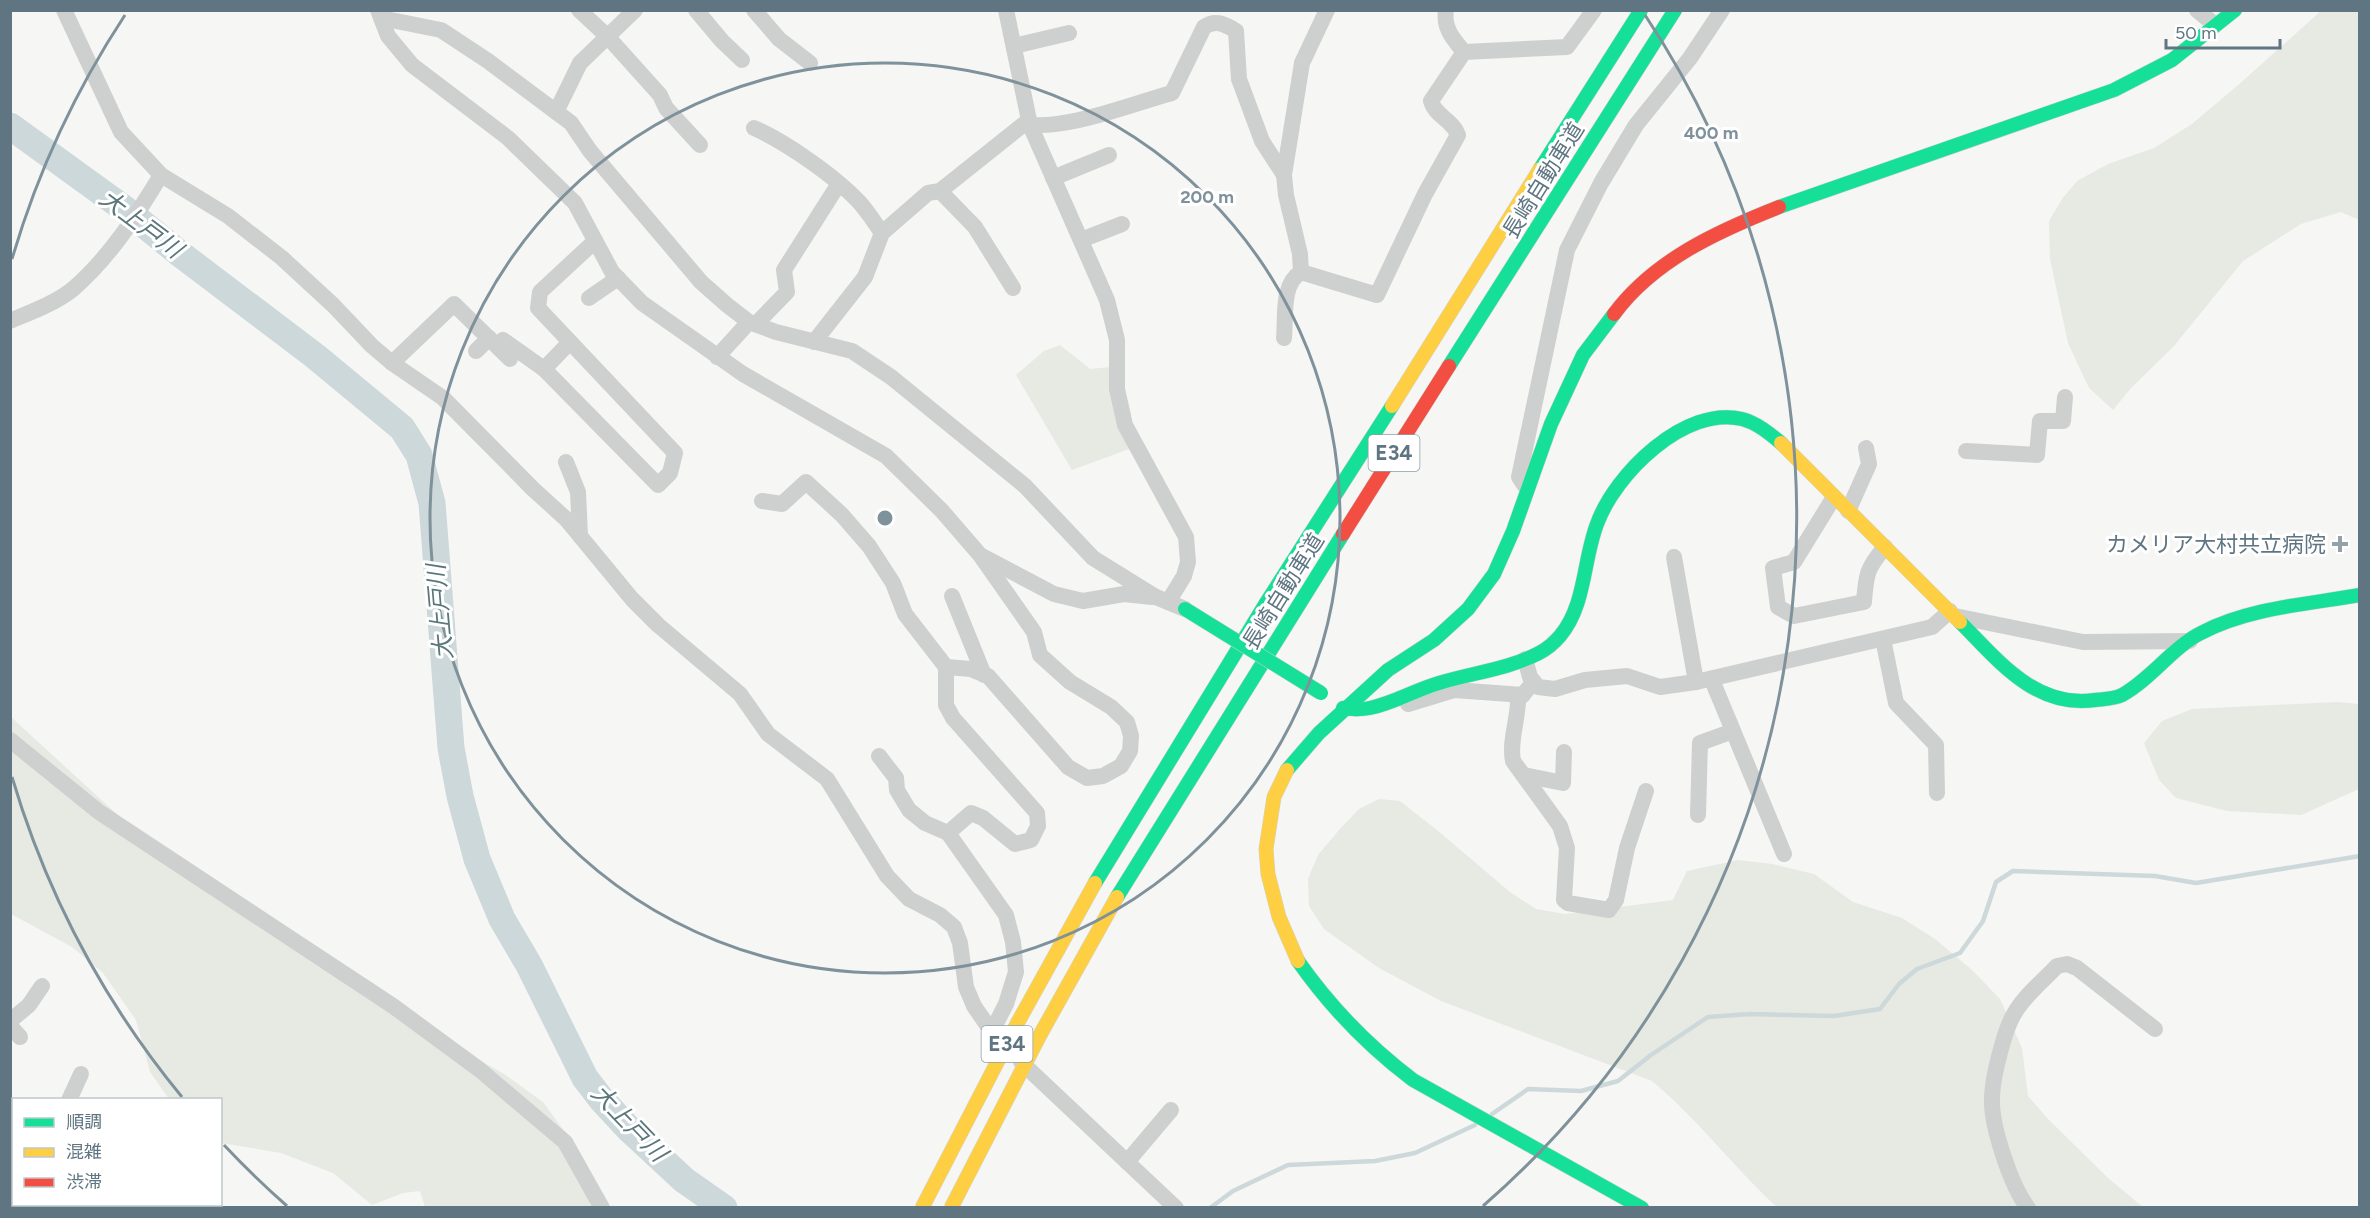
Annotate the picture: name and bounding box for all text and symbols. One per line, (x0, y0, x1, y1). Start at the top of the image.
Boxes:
scale bar (2166, 12, 2280, 50)
text: 50 m (2175, 22, 2217, 44)
street label: 長崎自動車道 (1497, 117, 1590, 243)
text: 400 m (1684, 122, 1738, 144)
water label: 大上戸川 (94, 183, 191, 266)
text: 200 m (1180, 186, 1234, 208)
road number: E34 (1368, 435, 1420, 471)
centre of rings (875, 508, 895, 528)
street label: 長崎自動車道 (1237, 528, 1330, 654)
place label: カメリア大村共立病院 (2106, 531, 2326, 558)
marker: カメリア大村共立病院 (2331, 535, 2349, 553)
water label: 大上戸川 (421, 560, 458, 661)
road number: E34 (982, 1026, 1032, 1062)
water label: 大上戸川 (586, 1078, 675, 1169)
legend (12, 1098, 222, 1206)
text: 順調 (66, 1111, 102, 1133)
text: 混雑 (66, 1141, 102, 1163)
text: 渋滞 (66, 1171, 102, 1193)

